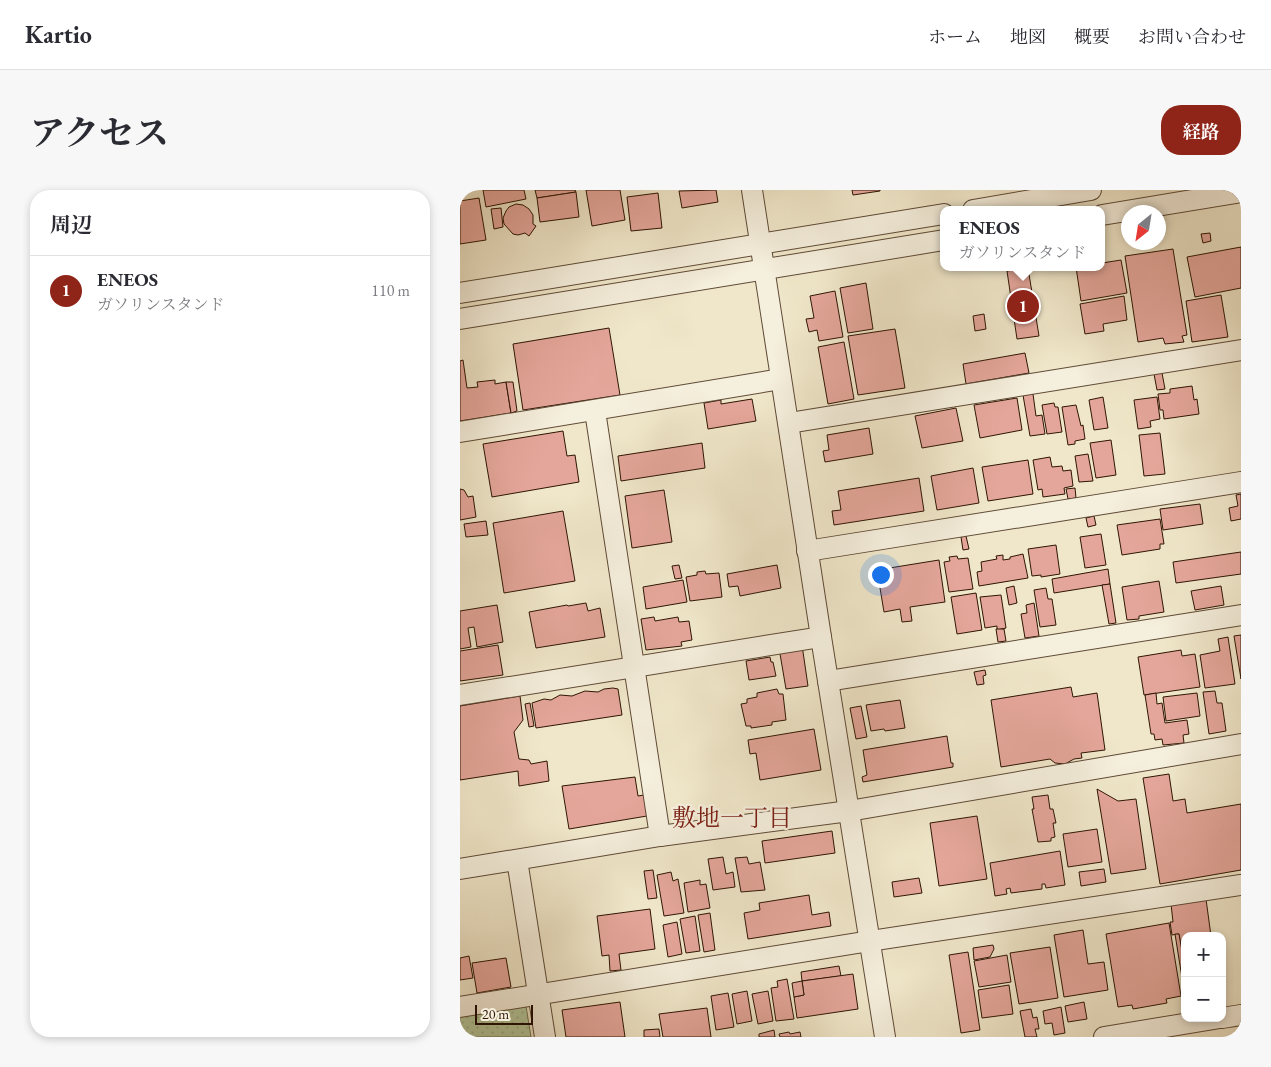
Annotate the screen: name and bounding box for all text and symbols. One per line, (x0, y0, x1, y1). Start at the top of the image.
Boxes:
text: Kartio (25, 19, 92, 50)
text: ホーム (928, 25, 982, 48)
text: 地図 (1010, 25, 1046, 48)
text: 概要 (1074, 25, 1110, 48)
text: お問い合わせ (1138, 25, 1246, 48)
button: 経路 (1161, 105, 1241, 155)
text: アクセス (30, 110, 169, 155)
north arrow (1121, 205, 1166, 250)
popup (940, 206, 1105, 271)
text: 周辺 (50, 211, 92, 238)
text: ENEOS (959, 215, 1020, 240)
text: ガソリンスタンド (959, 242, 1086, 263)
text: ENEOS (97, 267, 158, 292)
text: 1 (62, 280, 70, 301)
text: 110 m (371, 280, 410, 301)
pin: 1 (1007, 287, 1039, 325)
text: ガソリンスタンド (97, 294, 225, 315)
your location (868, 562, 894, 588)
district label: 敷地一丁目 (672, 802, 792, 833)
map controls (1181, 932, 1226, 1022)
button: + (1181, 932, 1226, 977)
button: − (1181, 977, 1226, 1022)
scale bar (475, 1002, 532, 1025)
text: 20 m (482, 1005, 509, 1023)

